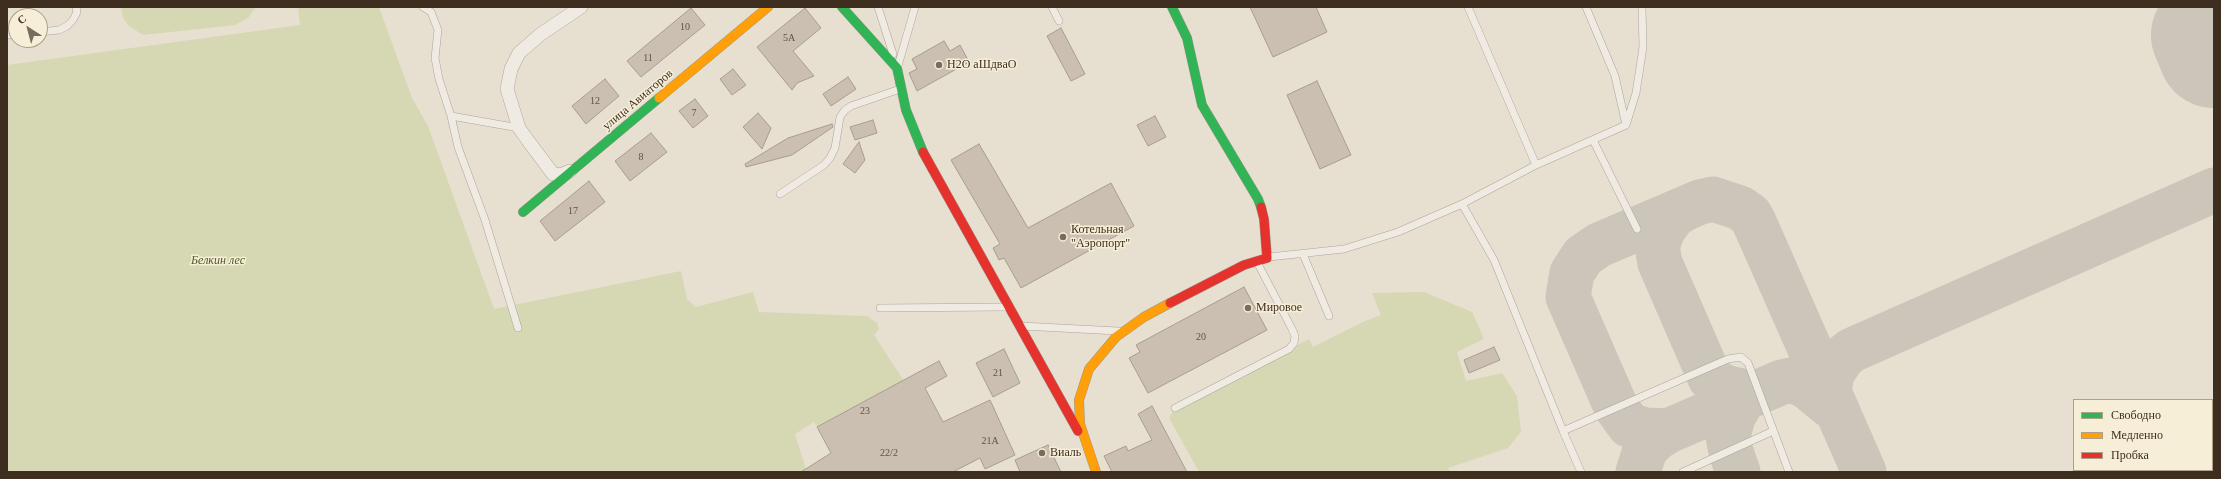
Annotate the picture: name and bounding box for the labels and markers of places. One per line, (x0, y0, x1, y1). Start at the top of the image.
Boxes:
place label: H2O аШдваО (947, 58, 1016, 72)
marker: H2O аШдваО (934, 60, 944, 70)
place label: Котельная "Аэропорт" (1071, 223, 1130, 251)
marker: Котельная "Аэропорт" (1058, 232, 1068, 242)
place label: Мировое (1256, 301, 1302, 315)
marker: Мировое (1243, 303, 1253, 313)
place label: Виаль (1050, 446, 1081, 460)
marker: Виаль (1037, 448, 1047, 458)

